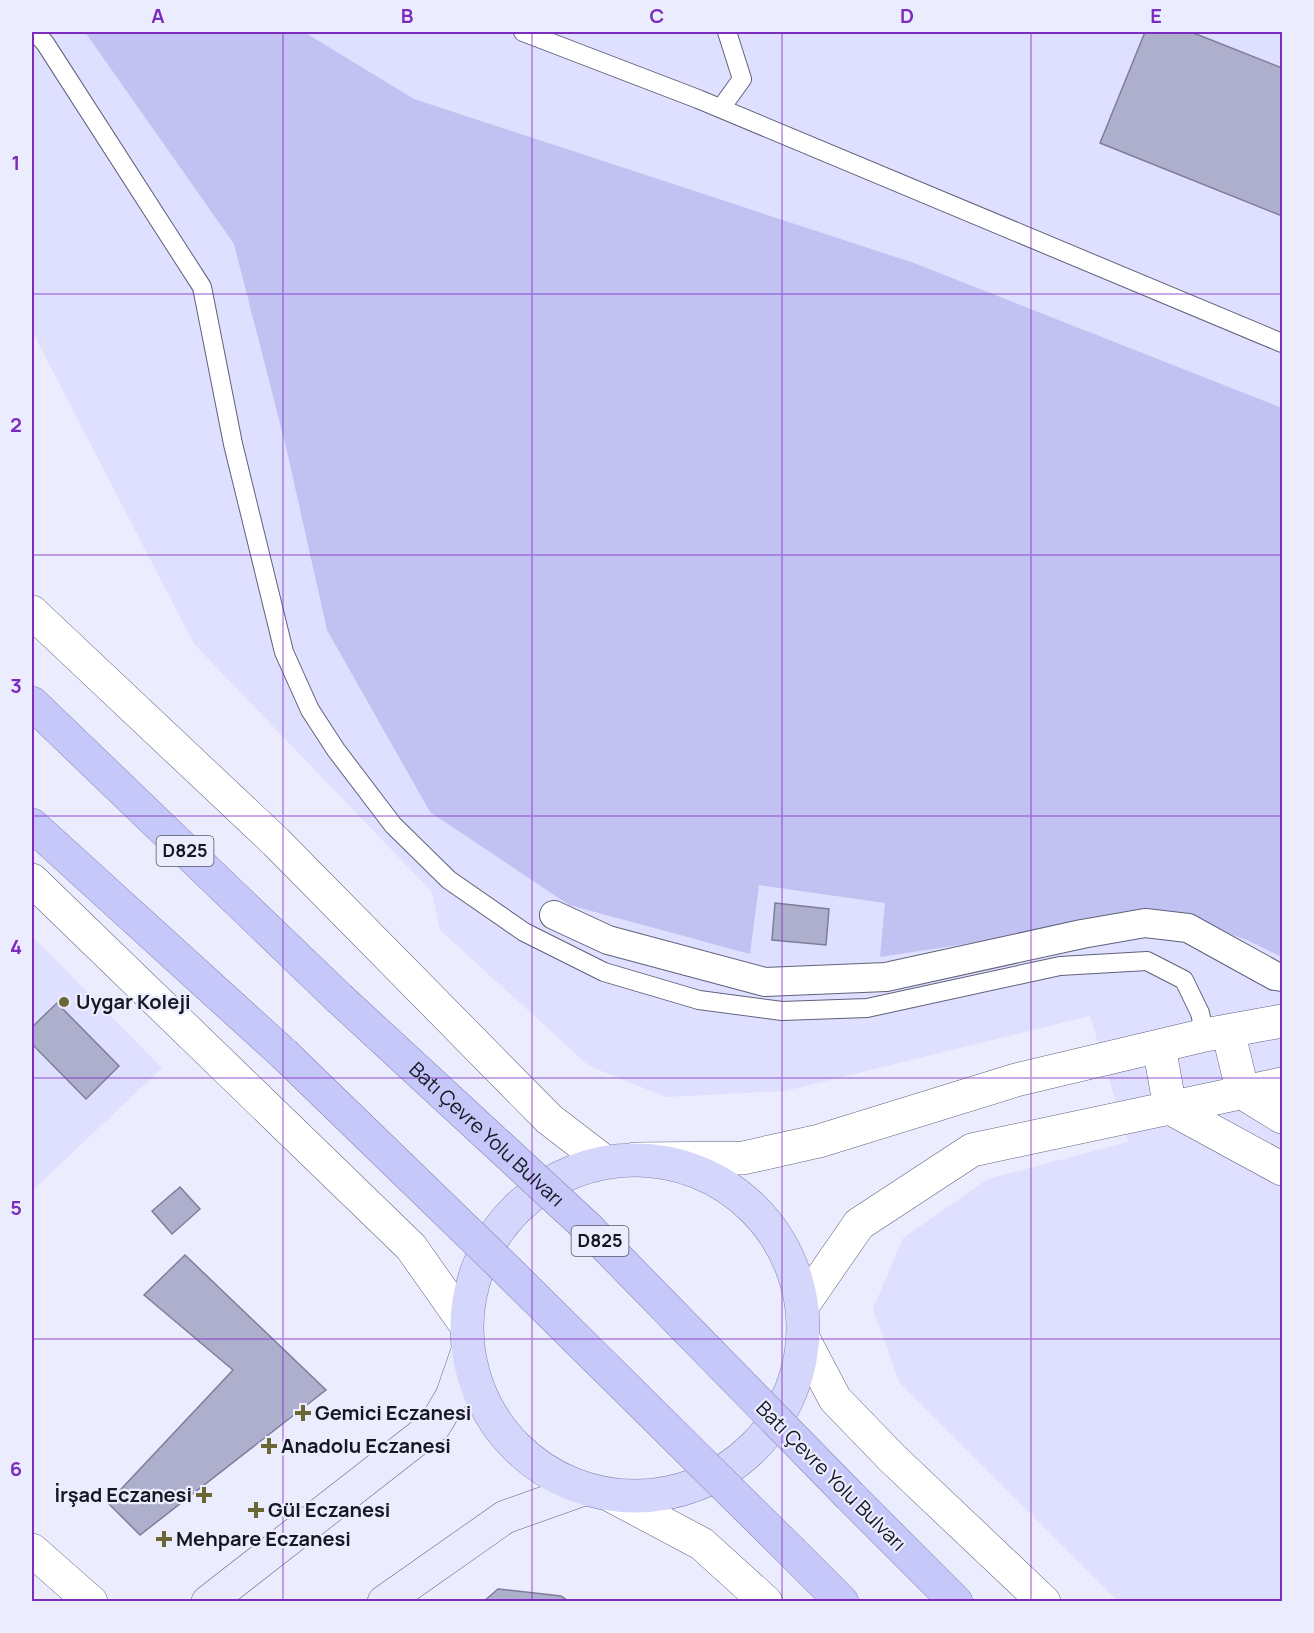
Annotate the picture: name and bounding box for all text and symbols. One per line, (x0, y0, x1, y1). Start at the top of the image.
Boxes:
text: A (151, 2, 165, 29)
text: B (401, 2, 414, 29)
text: C (650, 2, 664, 29)
text: D (900, 2, 914, 29)
text: E (1150, 2, 1162, 29)
text: 1 (12, 149, 20, 176)
text: 2 (10, 411, 22, 438)
text: 3 (10, 672, 22, 699)
road number: D825 (156, 836, 213, 866)
text: 4 (10, 933, 22, 960)
place label: Uygar Koleji (76, 988, 191, 1015)
marker: Uygar Koleji (57, 995, 71, 1009)
street label: Batı Çevre Yolu Bulvarı (404, 1056, 570, 1212)
text: 5 (10, 1194, 22, 1221)
road number: D825 (572, 1226, 628, 1256)
street label: Batı Çevre Yolu Bulvarı (750, 1395, 912, 1557)
place label: Gemici Eczanesi (315, 1399, 471, 1426)
marker: Gemici Eczanesi (296, 1406, 310, 1420)
place label: Anadolu Eczanesi (281, 1432, 451, 1459)
marker: Anadolu Eczanesi (262, 1439, 276, 1453)
text: 6 (10, 1455, 22, 1482)
place label: İrşad Eczanesi (54, 1481, 192, 1508)
marker: İrşad Eczanesi (197, 1488, 211, 1502)
place label: Gül Eczanesi (268, 1496, 390, 1523)
marker: Gül Eczanesi (249, 1503, 263, 1517)
place label: Mehpare Eczanesi (176, 1525, 351, 1552)
marker: Mehpare Eczanesi (157, 1532, 171, 1546)

